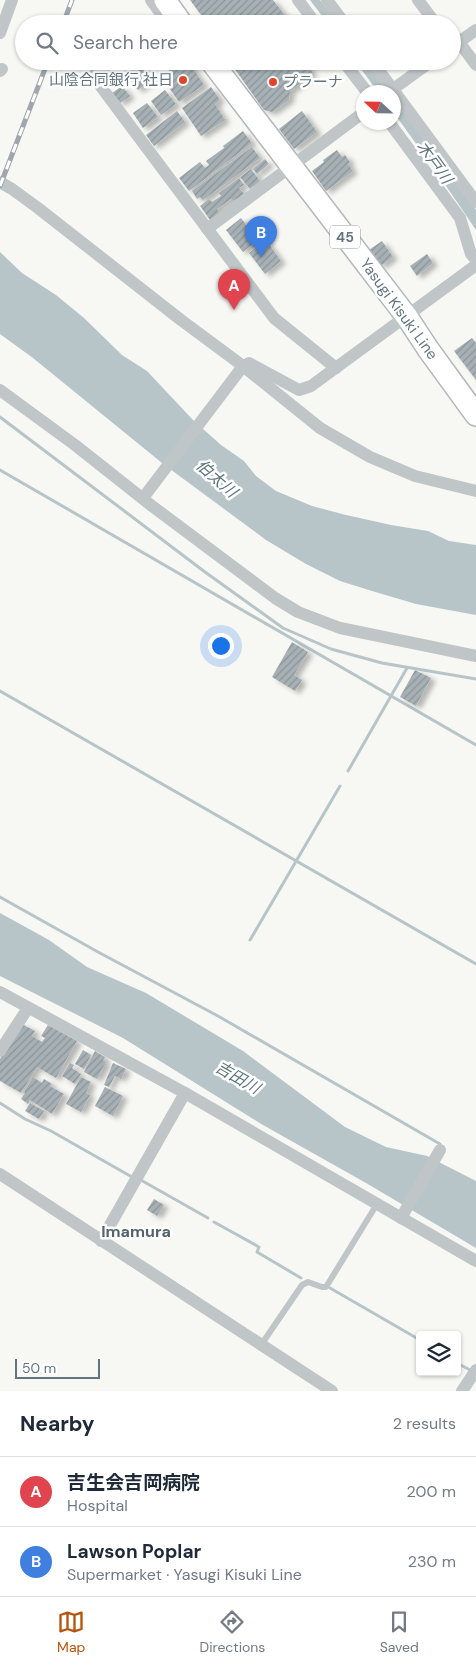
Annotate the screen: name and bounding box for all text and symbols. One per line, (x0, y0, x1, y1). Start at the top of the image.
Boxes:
search box (15, 15, 461, 70)
icon: search (33, 29, 61, 57)
text: Search here (73, 30, 178, 55)
place label: 山陰合同銀行 社日 (49, 70, 173, 90)
place label: プラーナ (283, 72, 343, 92)
marker: 山陰合同銀行 社日 (177, 74, 189, 86)
marker: プラーナ (267, 76, 279, 88)
north arrow (356, 85, 401, 130)
water label: 木戸川 (412, 137, 458, 189)
pin: B (245, 216, 277, 257)
road number: 45 (330, 226, 360, 248)
street label: Yasugi Kisuki Line (356, 255, 442, 363)
pin: A (218, 269, 250, 310)
water label: 伯太川 (192, 455, 243, 503)
your location (208, 633, 234, 659)
water label: 吉田川 (212, 1056, 266, 1100)
district label: Imamura (101, 1221, 171, 1242)
map controls (416, 1331, 461, 1376)
button: layers (416, 1331, 461, 1376)
scale bar (15, 1356, 100, 1379)
text: 50 m (22, 1359, 56, 1377)
text: Nearby (20, 1410, 94, 1438)
text: 2 results (393, 1413, 456, 1434)
text: 吉生会吉岡病院 (67, 1470, 200, 1495)
text: A (30, 1481, 42, 1502)
text: 200 m (407, 1481, 456, 1502)
text: Hospital (67, 1495, 128, 1516)
text: Lawson Poplar (67, 1539, 201, 1564)
text: B (31, 1551, 41, 1572)
text: 230 m (408, 1551, 456, 1572)
text: Supermarket · Yasugi Kisuki Line (67, 1564, 302, 1585)
tab: Map (57, 1608, 85, 1656)
tab: Directions (200, 1608, 265, 1656)
tab: Saved (380, 1608, 419, 1656)

